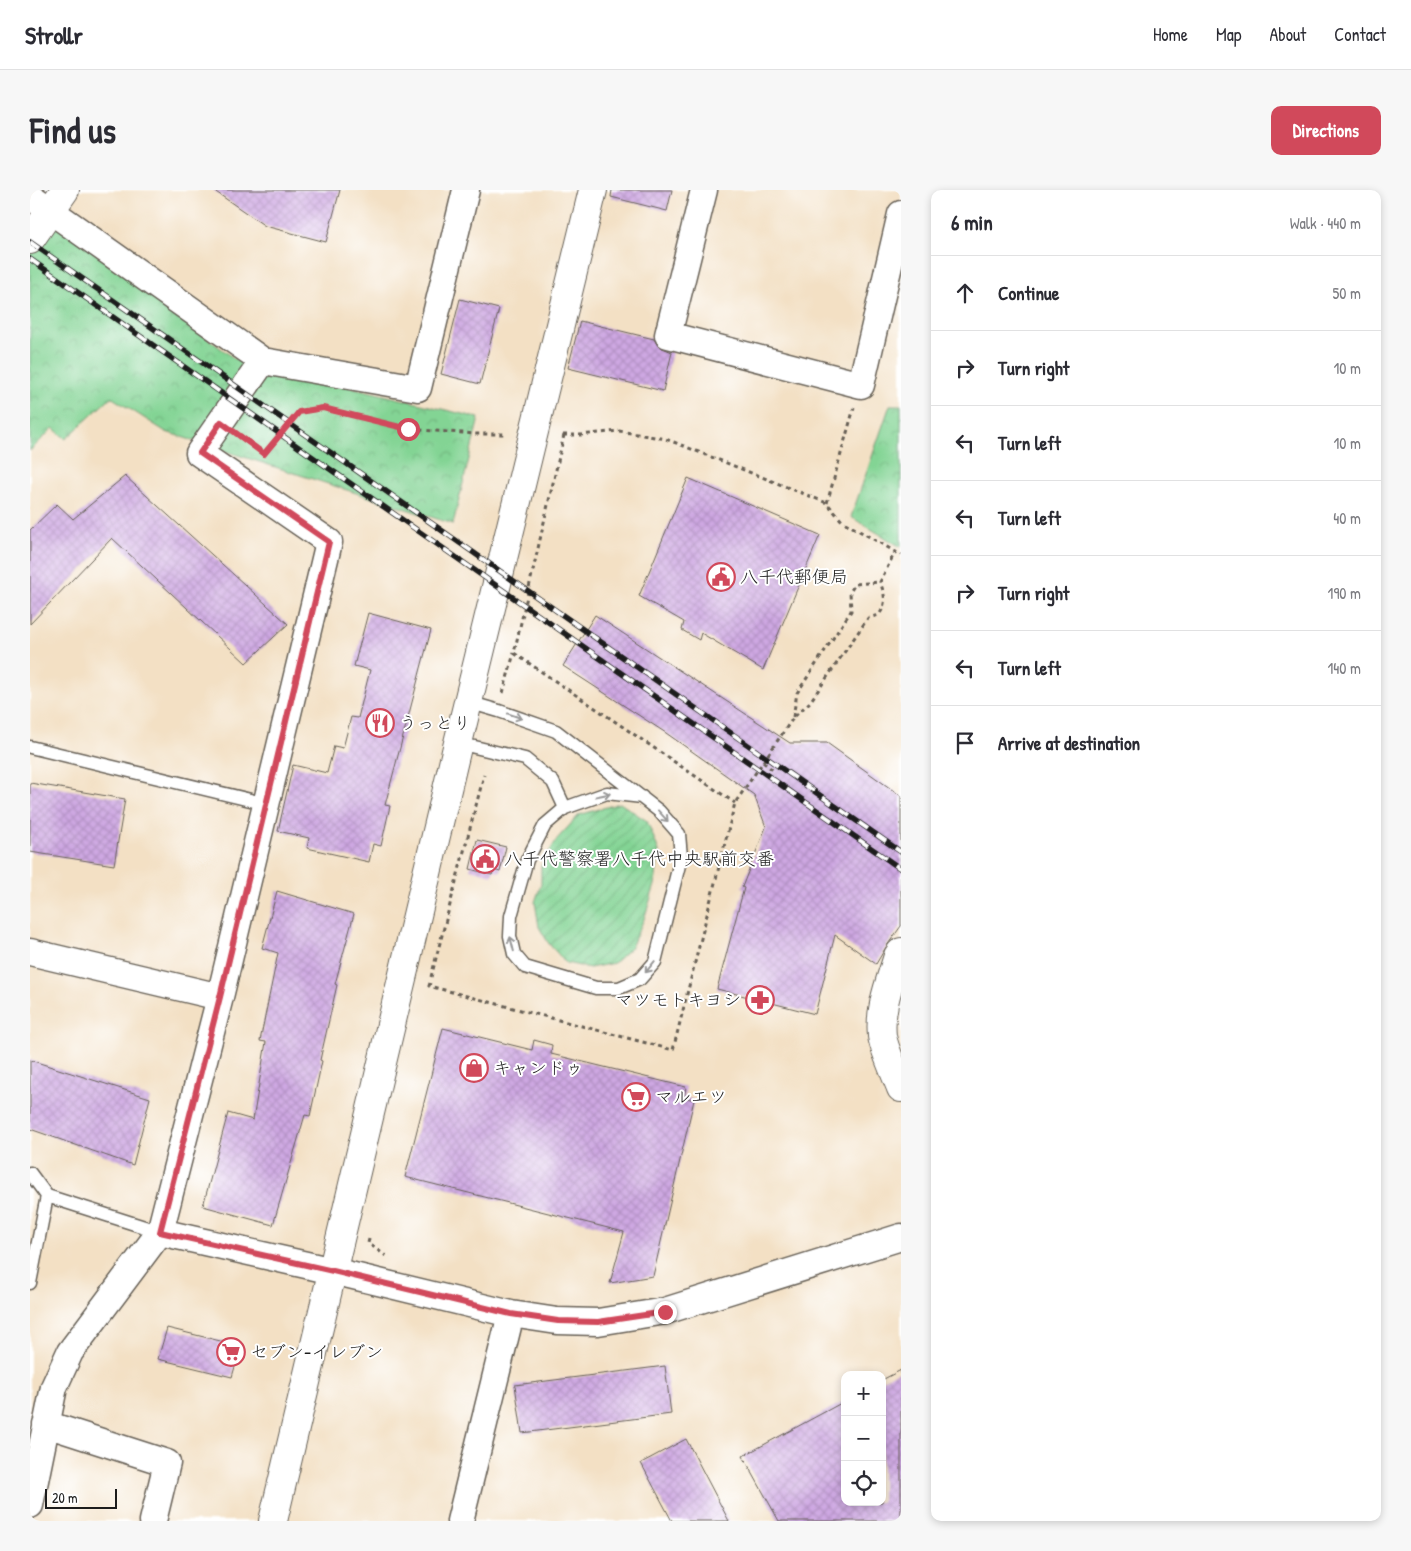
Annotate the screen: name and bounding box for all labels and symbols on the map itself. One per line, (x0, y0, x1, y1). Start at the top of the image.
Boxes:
route start (397, 418, 420, 441)
public building icon: 八千代郵便局 (706, 562, 736, 592)
place label: 八千代郵便局 (740, 564, 848, 589)
restaurant icon: うっとり (365, 708, 395, 738)
place label: うっとり (399, 710, 471, 735)
one-way arrow (507, 712, 523, 722)
one-way arrow (594, 790, 610, 800)
one-way arrow (657, 809, 669, 822)
public building icon: 八千代警察署八千代中央駅前交番 (470, 844, 500, 874)
place label: 八千代警察署八千代中央駅前交番 (504, 846, 774, 871)
one-way arrow (507, 937, 516, 953)
one-way arrow (645, 960, 656, 973)
pharmacy icon: マツモトキヨシ (745, 985, 775, 1015)
place label: マツモトキヨシ (615, 987, 741, 1012)
shop icon: キャンドゥ (459, 1053, 489, 1083)
place label: キャンドゥ (493, 1055, 583, 1080)
supermarket icon: マルエツ (621, 1082, 651, 1112)
place label: マルエツ (655, 1084, 727, 1109)
route end (654, 1301, 677, 1324)
supermarket icon: セブン-イレブン (216, 1337, 246, 1367)
place label: セブン-イレブン (250, 1339, 383, 1364)
scale bar (45, 1486, 118, 1509)

